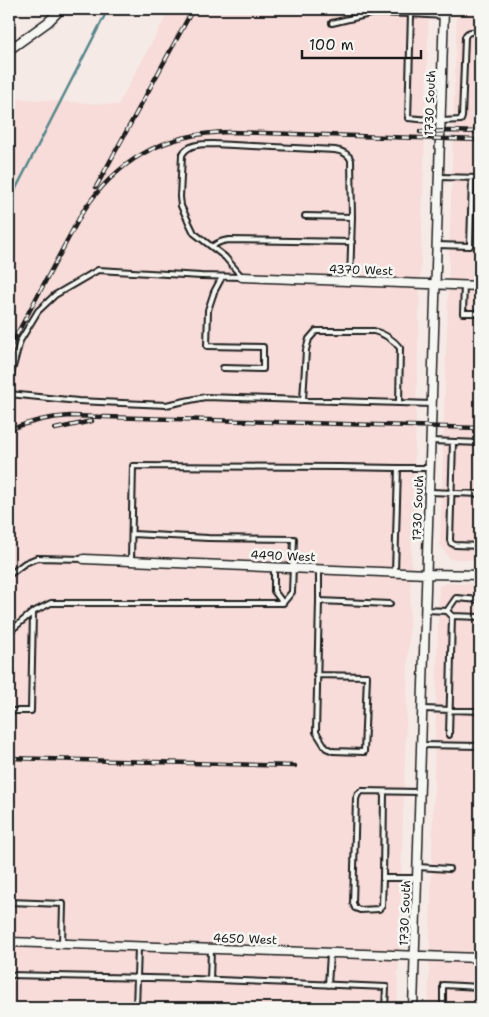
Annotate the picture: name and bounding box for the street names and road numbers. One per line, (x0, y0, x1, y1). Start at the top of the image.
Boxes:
street label: 1730 South (421, 70, 439, 136)
street label: 4370 West (329, 261, 393, 279)
street label: 1730 South (409, 475, 427, 541)
street label: 4490 West (250, 547, 316, 565)
street label: 1730 South (396, 880, 414, 946)
street label: 4650 West (213, 930, 277, 948)

